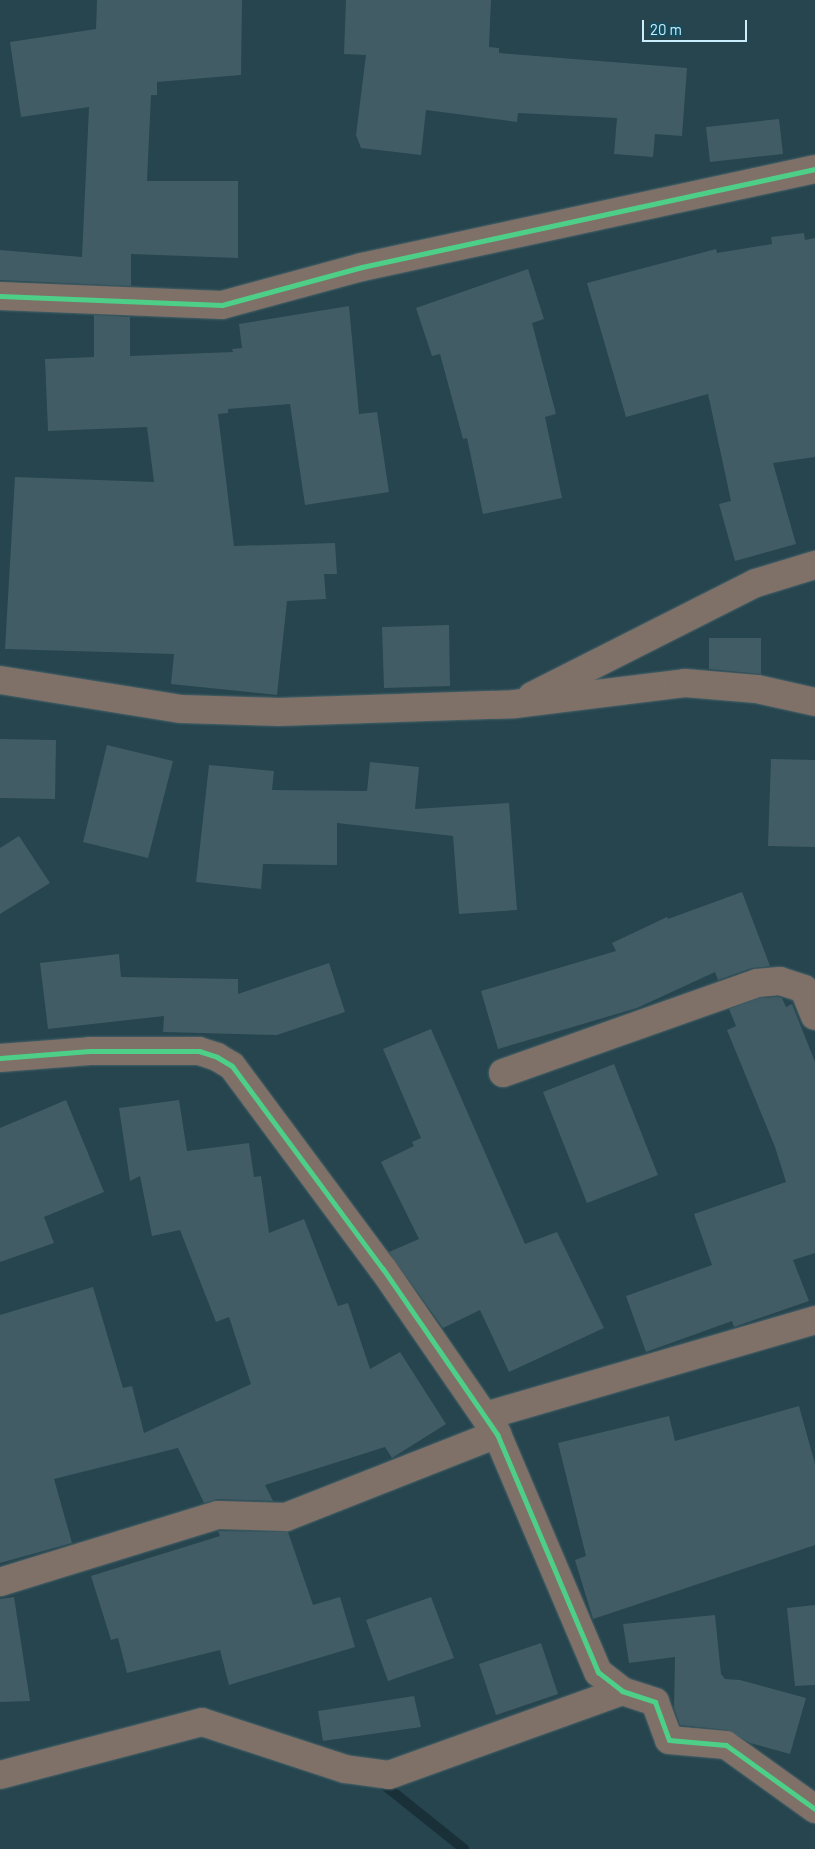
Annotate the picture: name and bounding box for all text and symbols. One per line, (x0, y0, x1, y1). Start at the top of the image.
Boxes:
scale bar (645, 10, 750, 42)
text: 20 m (650, 20, 682, 38)

